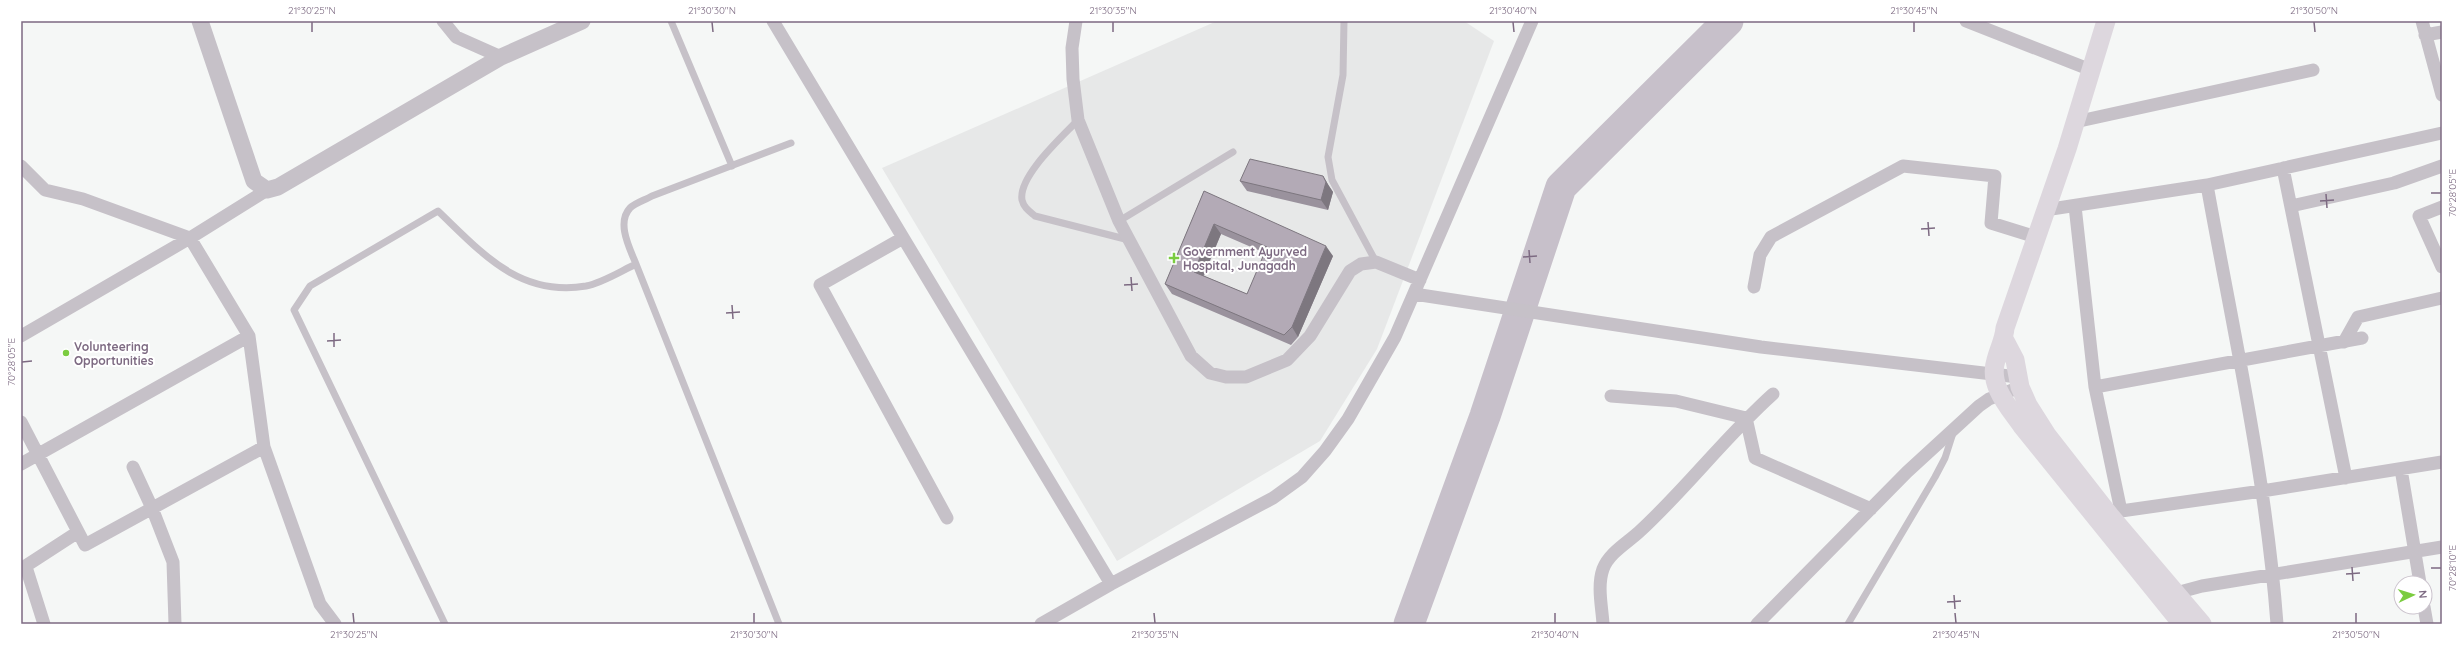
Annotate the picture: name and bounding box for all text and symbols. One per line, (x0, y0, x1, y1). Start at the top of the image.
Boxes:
text: 21°30'25"N (288, 4, 336, 17)
text: 21°30'30"N (688, 4, 736, 17)
text: 21°30'35"N (1089, 4, 1137, 17)
text: 21°30'40"N (1489, 4, 1537, 17)
text: 21°30'45"N (1890, 4, 1938, 17)
text: 21°30'50"N (2290, 4, 2338, 17)
text: 70°28'05"E (2446, 169, 2459, 217)
place label: Government Ayurved Hospital, Junagadh (1183, 244, 1307, 273)
marker: Government Ayurved Hospital, Junagadh (1168, 252, 1180, 264)
text: 70°28'05"E (5, 338, 18, 386)
place label: Volunteering Opportunities (74, 339, 154, 368)
marker: Volunteering Opportunities (61, 348, 71, 358)
text: 70°28'10"E (2446, 544, 2459, 591)
north arrow (2393, 575, 2433, 615)
text: N (2416, 590, 2430, 599)
text: 21°30'25"N (330, 628, 378, 641)
text: 21°30'30"N (730, 628, 778, 641)
text: 21°30'35"N (1131, 628, 1179, 641)
text: 21°30'40"N (1531, 628, 1579, 641)
text: 21°30'45"N (1932, 628, 1980, 641)
text: 21°30'50"N (2332, 628, 2380, 641)

